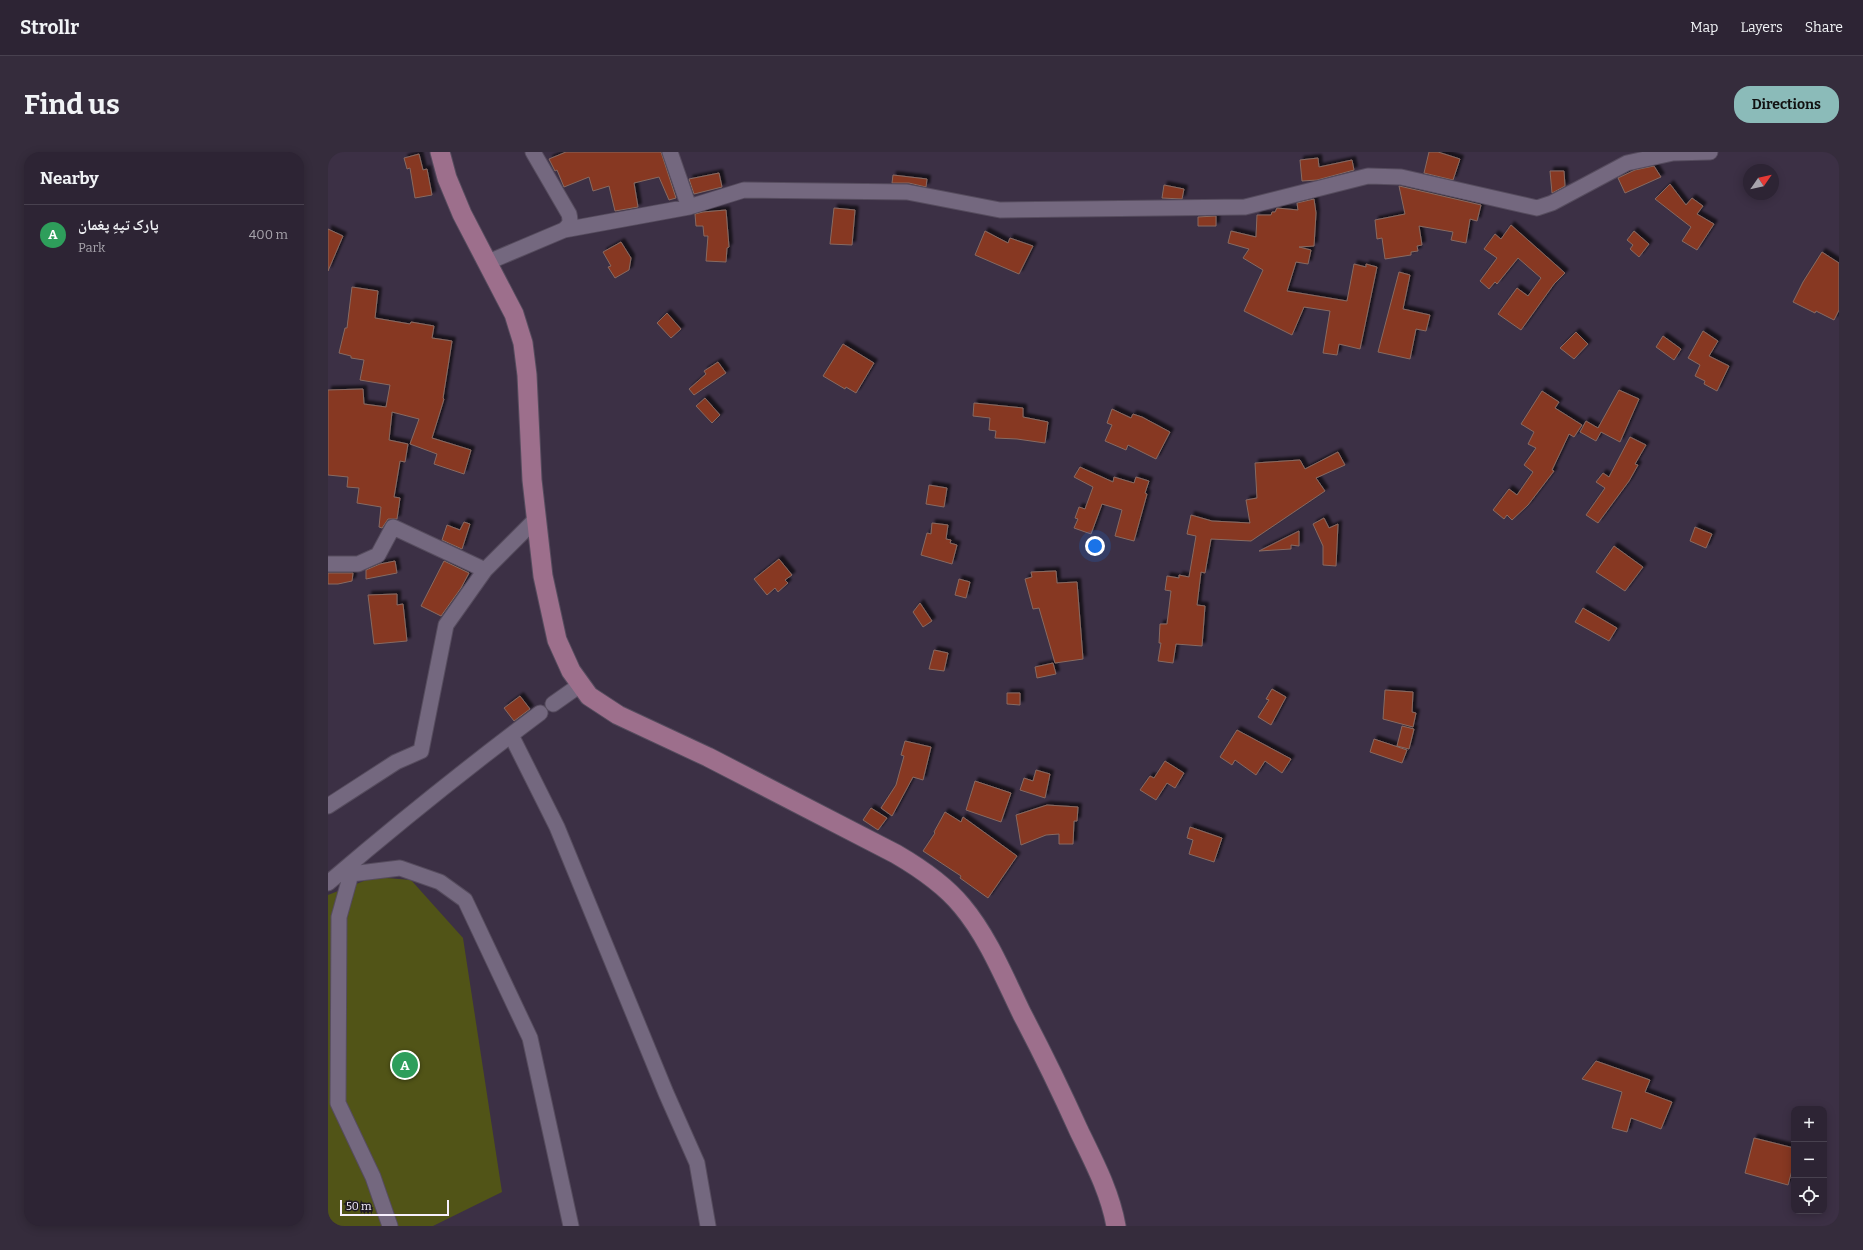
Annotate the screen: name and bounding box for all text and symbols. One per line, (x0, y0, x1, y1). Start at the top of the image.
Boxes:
text: Strollr (20, 16, 79, 39)
text: Map (1690, 19, 1718, 36)
text: Layers (1740, 19, 1783, 36)
text: Share (1805, 19, 1843, 36)
button: Directions (1734, 86, 1839, 123)
text: Find us (24, 88, 120, 121)
north arrow (1743, 164, 1779, 200)
text: Nearby (40, 168, 99, 189)
text: پارک تپهِ پغمان (78, 216, 159, 234)
text: A (48, 227, 58, 242)
text: 400 m (249, 227, 288, 242)
text: Park (78, 240, 105, 255)
your location (1085, 536, 1105, 556)
pin: A (392, 1050, 418, 1080)
map controls (1791, 1106, 1827, 1214)
button: + (1791, 1106, 1827, 1142)
button: − (1791, 1142, 1827, 1178)
button: locate (1791, 1178, 1827, 1214)
scale bar (340, 1198, 449, 1217)
text: 50 m (346, 1200, 372, 1213)

